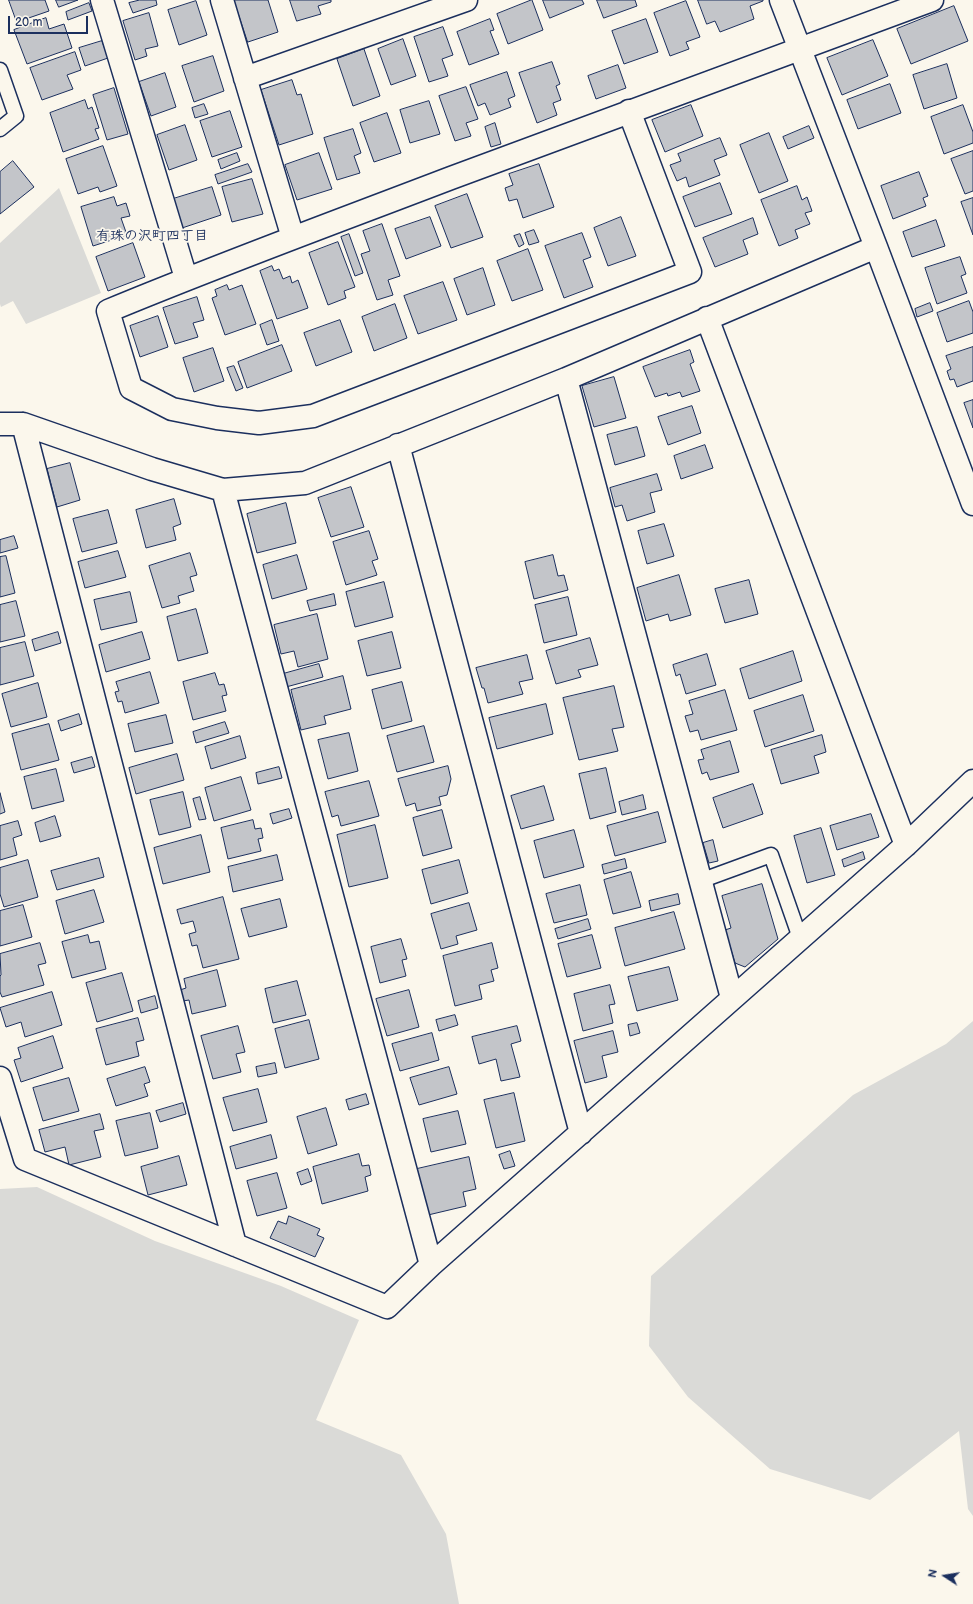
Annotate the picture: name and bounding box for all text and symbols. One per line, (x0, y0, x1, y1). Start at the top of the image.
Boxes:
scale bar (10, 8, 90, 34)
text: 20 m (15, 15, 42, 30)
district label: 有珠の沢町四丁目 (96, 228, 208, 244)
north arrow (925, 1556, 965, 1596)
text: N (926, 1568, 940, 1579)

